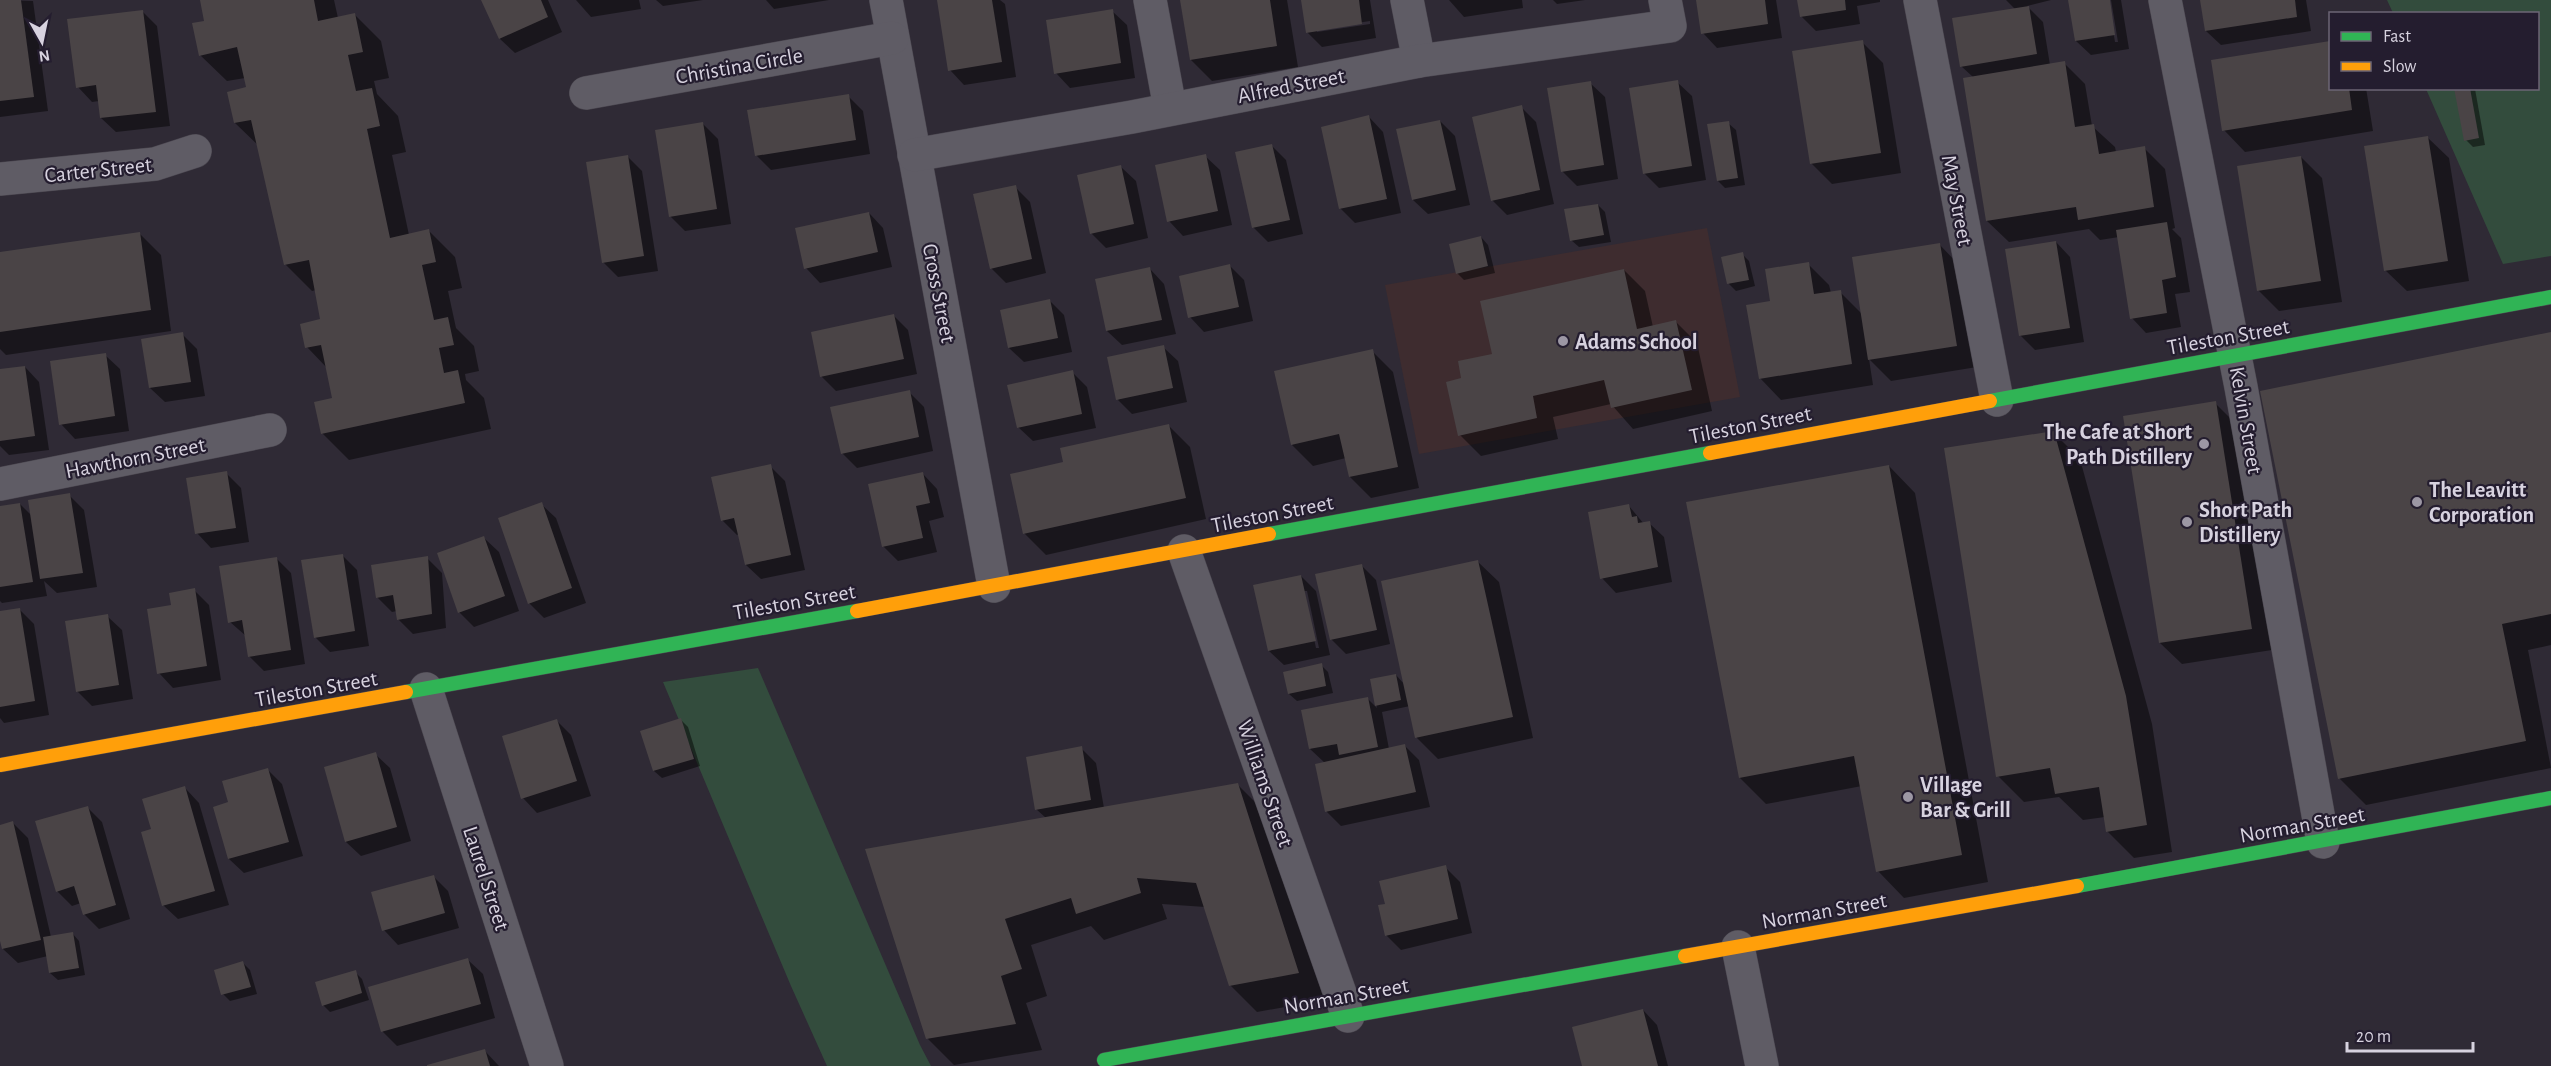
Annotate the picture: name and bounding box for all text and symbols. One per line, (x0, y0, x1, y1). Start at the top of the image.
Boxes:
north arrow (12, 12, 72, 72)
legend (2329, 12, 2539, 90)
text: Fast (2383, 28, 2411, 46)
street label: Christina Circle (674, 44, 804, 88)
text: N (37, 47, 51, 65)
text: Slow (2383, 58, 2416, 76)
street label: Alfred Street (1236, 65, 1347, 107)
street label: Carter Street (43, 153, 153, 187)
street label: May Street (1937, 153, 1977, 247)
street label: Cross Street (919, 242, 959, 345)
street label: Tileston Street (2165, 315, 2291, 359)
place label: Adams School (1575, 331, 1698, 353)
marker: Adams School (1556, 334, 1570, 348)
street label: Kelvin Street (2226, 365, 2266, 476)
street label: Tileston Street (1687, 402, 1813, 448)
place label: The Cafe at Short Path Distillery (2043, 421, 2193, 469)
street label: Hawthorn Street (63, 434, 207, 482)
marker: The Cafe at Short Path Distillery (2197, 437, 2211, 451)
place label: The Leavitt Corporation (2429, 479, 2534, 526)
street label: Tileston Street (1209, 491, 1335, 537)
marker: The Leavitt Corporation (2410, 495, 2424, 509)
place label: Short Path Distillery (2199, 499, 2292, 547)
marker: Short Path Distillery (2180, 515, 2194, 529)
street label: Tileston Street (731, 580, 857, 624)
street label: Tileston Street (253, 667, 379, 711)
street label: Williams Street (1233, 717, 1297, 849)
place label: Village Bar & Grill (1920, 774, 2011, 821)
marker: Village Bar & Grill (1901, 790, 1915, 804)
street label: Norman Street (2238, 803, 2366, 847)
street label: Laurel Street (459, 823, 513, 933)
street label: Norman Street (1760, 889, 1888, 933)
street label: Norman Street (1282, 974, 1410, 1018)
scale bar (2347, 1015, 2473, 1053)
text: 20 m (2356, 1028, 2391, 1046)

